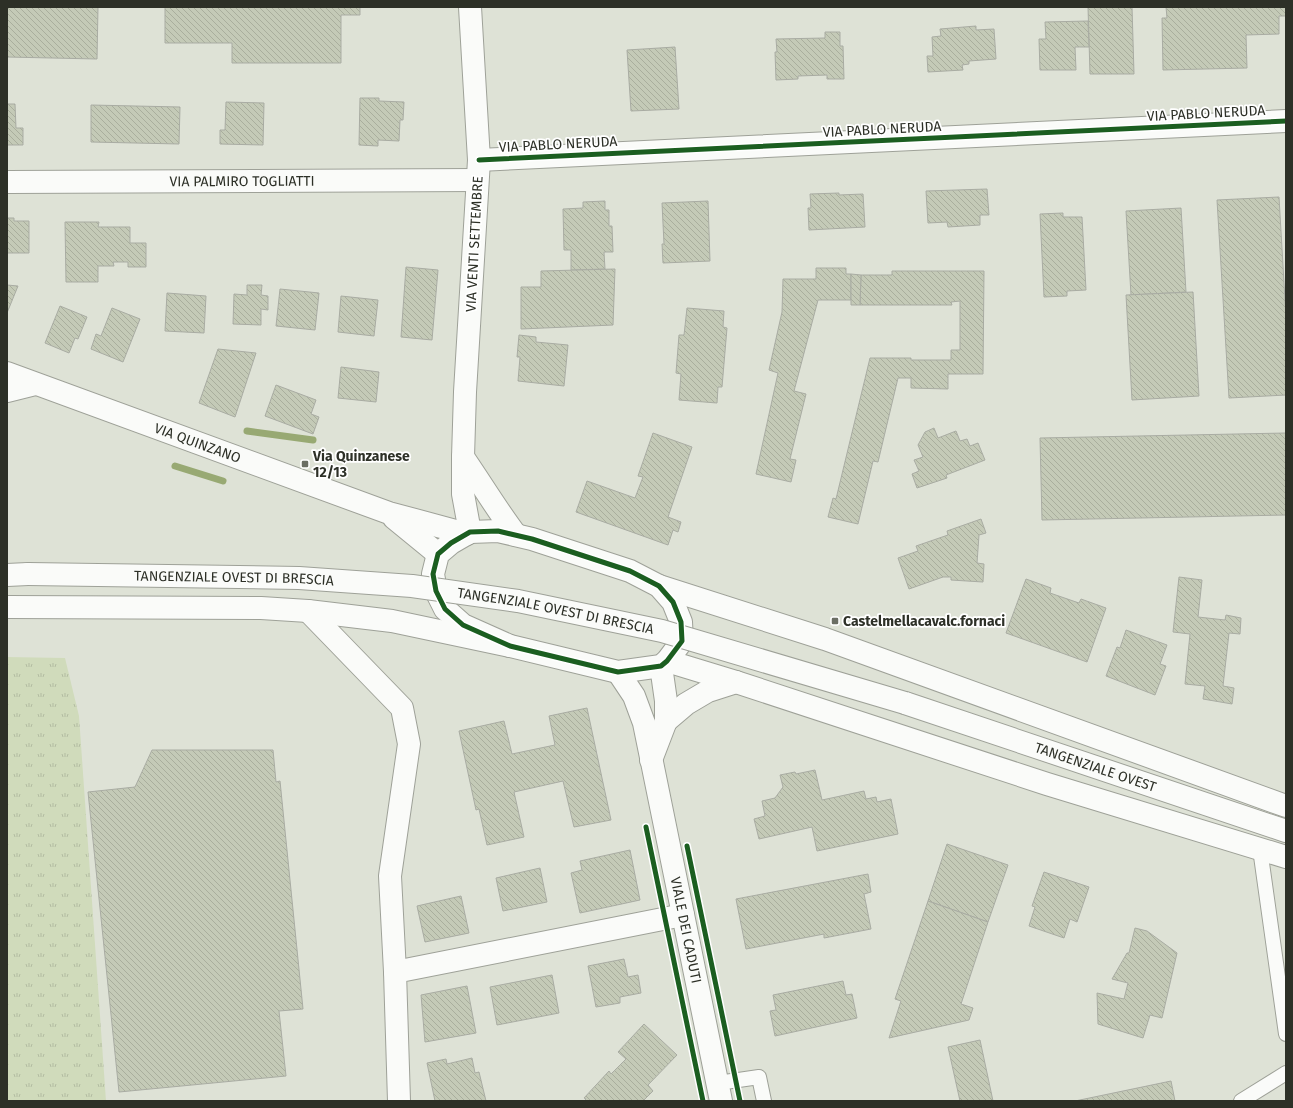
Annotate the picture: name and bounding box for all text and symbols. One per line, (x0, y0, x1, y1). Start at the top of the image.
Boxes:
street label: VIA PABLO NERUDA (1146, 102, 1266, 125)
street label: VIA PABLO NERUDA (822, 118, 942, 141)
street label: VIA PABLO NERUDA (498, 133, 618, 156)
street label: VIA PALMIRO TOGLIATTI (169, 173, 315, 190)
street label: VIA VENTI SETTEMBRE (462, 176, 487, 312)
street label: VIA QUINZANO (152, 420, 243, 467)
place label: Via Quinzanese 12/13 (312, 448, 410, 481)
marker: Via Quinzanese 12/13 (300, 459, 310, 469)
street label: TANGENZIALE OVEST DI BRESCIA (134, 568, 334, 589)
street label: TANGENZIALE OVEST DI BRESCIA (456, 585, 655, 638)
place label: Castelmellacavalc.fornaci (843, 613, 1005, 630)
marker: Castelmellacavalc.fornaci (830, 616, 840, 626)
street label: TANGENZIALE OVEST (1032, 739, 1159, 796)
street label: VIALE DEI CADUTI (667, 876, 705, 985)

